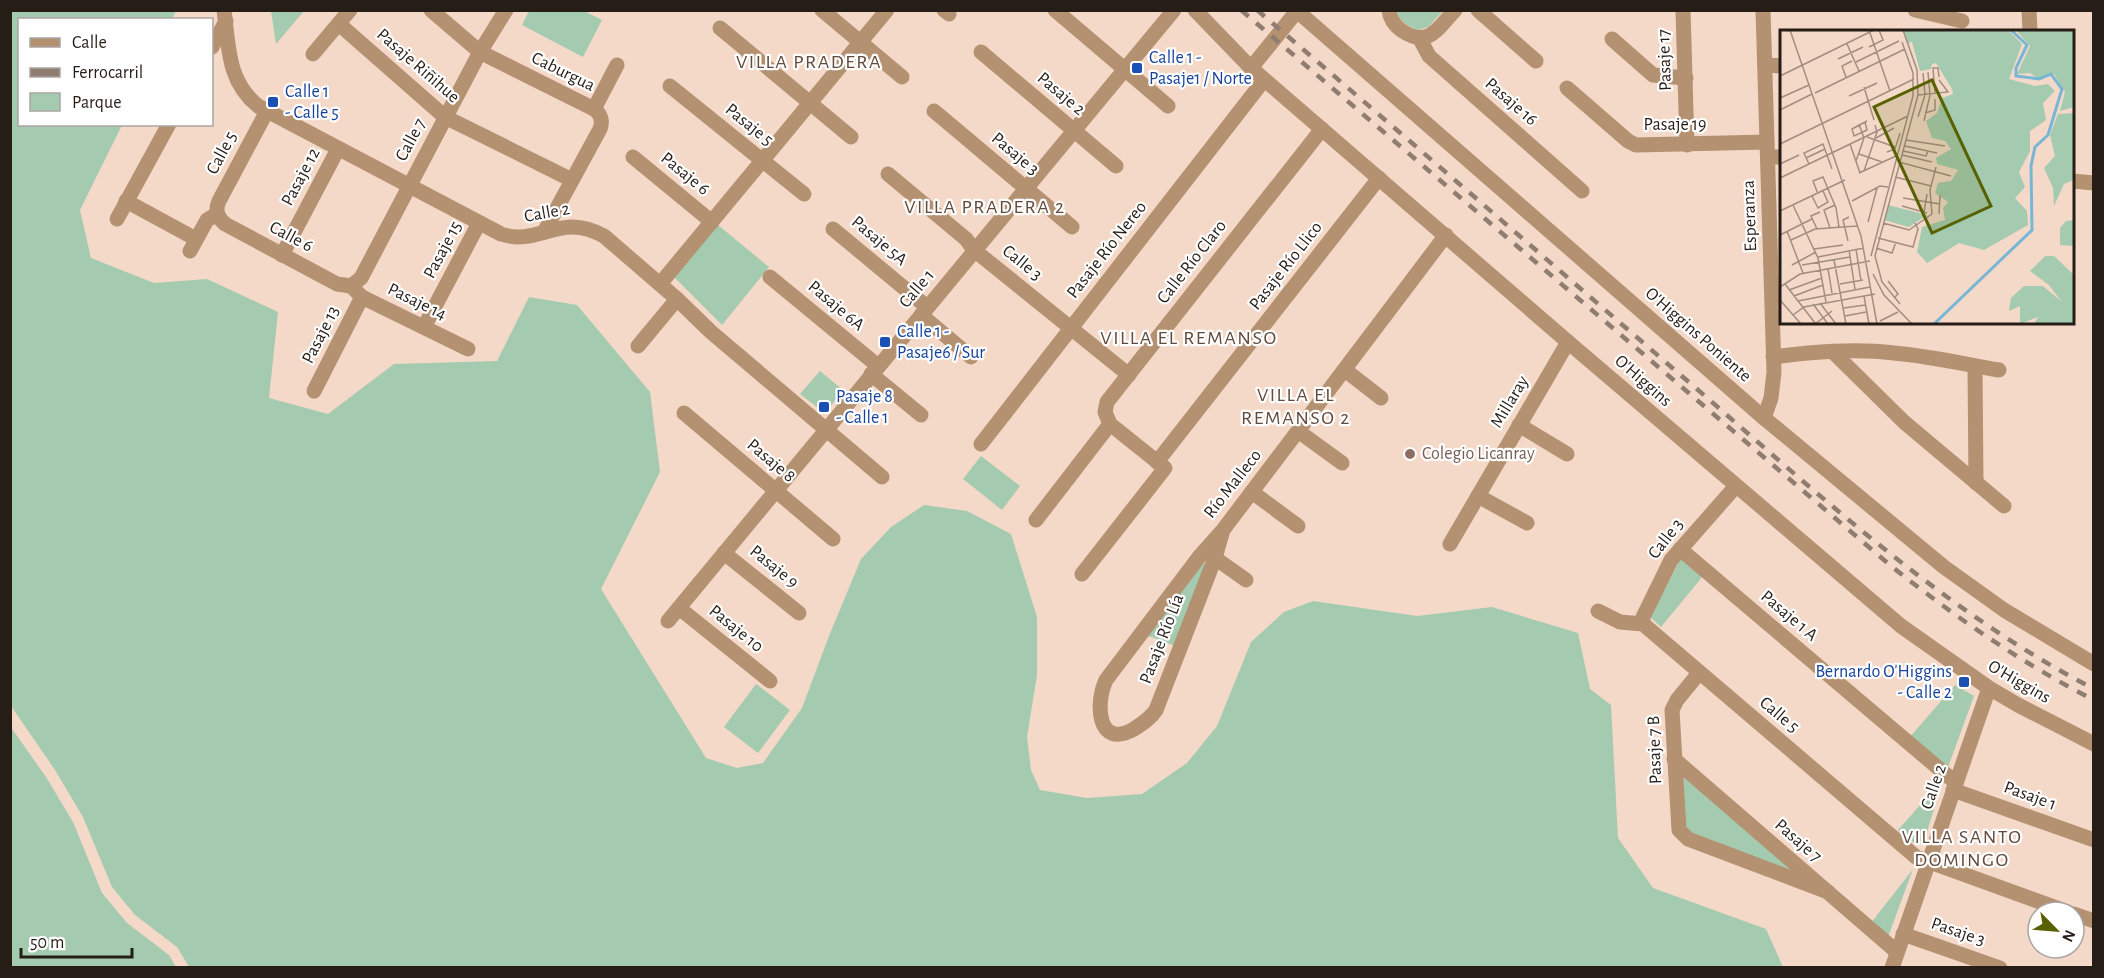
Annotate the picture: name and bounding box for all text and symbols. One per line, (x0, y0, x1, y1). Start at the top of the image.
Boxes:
legend (18, 18, 213, 126)
street label: Pasaje Riñihue (373, 25, 463, 107)
street label: Pasaje 17 (1655, 29, 1675, 91)
inset map (1780, 30, 2074, 324)
text: Calle (72, 34, 107, 52)
street label: Caburgua (528, 49, 598, 95)
place label: Calle 1 - Pasaje1 / Norte (1149, 49, 1252, 88)
district label: VILLA PRADERA (736, 52, 882, 72)
marker: Calle 1 - Pasaje1 / Norte (1130, 61, 1144, 75)
text: Ferrocarril (72, 64, 143, 82)
street label: Pasaje 2 (1034, 69, 1088, 119)
street label: Pasaje 16 (1481, 75, 1541, 129)
place label: Calle 1 - Calle 5 (285, 83, 339, 122)
text: Parque (72, 94, 121, 112)
marker: Calle 1 - Calle 5 (266, 95, 280, 109)
street label: Pasaje 5 (722, 100, 776, 150)
street label: Calle 7 (392, 116, 430, 164)
street label: Pasaje 19 (1644, 116, 1706, 134)
street label: Calle 5 (203, 129, 241, 177)
street label: Pasaje 3 (988, 129, 1042, 179)
street label: Pasaje 12 (278, 145, 324, 209)
street label: Pasaje 6 (657, 149, 713, 199)
street label: Esperanza (1740, 180, 1760, 252)
district label: VILLA PRADERA 2 (904, 197, 1066, 217)
street label: Pasaje Río Nereo (1064, 198, 1150, 302)
street label: Calle 2 (523, 200, 571, 226)
street label: Pasaje 5A (848, 213, 911, 270)
street label: Calle Río Claro (1154, 217, 1230, 307)
street label: Calle 6 (266, 218, 316, 256)
street label: Pasaje 15 (421, 218, 465, 282)
street label: Pasaje Río Llico (1246, 218, 1326, 313)
street label: Calle 3 (999, 242, 1045, 284)
street label: Calle 1 (896, 266, 938, 312)
street label: Pasaje 6A (805, 278, 868, 335)
street label: Pasaje 14 (385, 280, 450, 324)
street label: O'Higgins Poniente (1640, 283, 1756, 387)
street label: Pasaje 13 (299, 303, 343, 367)
place label: Calle 1 - Pasaje6 / Sur (897, 323, 985, 362)
district label: VILLA EL REMANSO (1100, 328, 1278, 348)
marker: Calle 1 - Pasaje6 / Sur (878, 335, 892, 349)
street label: O'Higgins (1610, 350, 1676, 412)
street label: Millaray (1488, 373, 1533, 431)
district label: VILLA EL REMANSO 2 (1241, 385, 1351, 428)
place label: Pasaje 8 - Calle 1 (836, 388, 893, 427)
marker: Pasaje 8 - Calle 1 (817, 400, 831, 414)
street label: Pasaje 8 (743, 436, 799, 486)
place label: Colegio Licanray (1422, 445, 1535, 463)
street label: Río Malleco (1201, 446, 1265, 522)
marker: Colegio Licanray (1403, 447, 1417, 461)
street label: Calle 3 (1645, 516, 1687, 562)
street label: Pasaje 9 (746, 542, 802, 592)
street label: Pasaje 1 A (1757, 587, 1821, 645)
street label: Pasaje Río Lía (1137, 592, 1187, 686)
street label: Pasaje 10 (705, 602, 767, 656)
street label: O'Higgins (1985, 657, 2053, 707)
place label: Bernardo O'Higgins - Calle 2 (1815, 663, 1952, 702)
marker: Bernardo O'Higgins - Calle 2 (1957, 675, 1971, 689)
street label: Calle 5 (1756, 694, 1802, 736)
street label: Pasaje 7 B (1645, 716, 1665, 784)
street label: Calle 2 (1918, 762, 1950, 812)
street label: Pasaje 1 (2001, 778, 2059, 814)
street label: Pasaje 7 (1771, 816, 1825, 866)
district label: VILLA SANTO DOMINGO (1902, 827, 2022, 870)
north arrow (2026, 900, 2086, 960)
street label: Pasaje 3 (1929, 914, 1987, 950)
scale bar (21, 921, 132, 959)
text: N (2059, 927, 2078, 944)
text: 50 m (30, 934, 64, 952)

